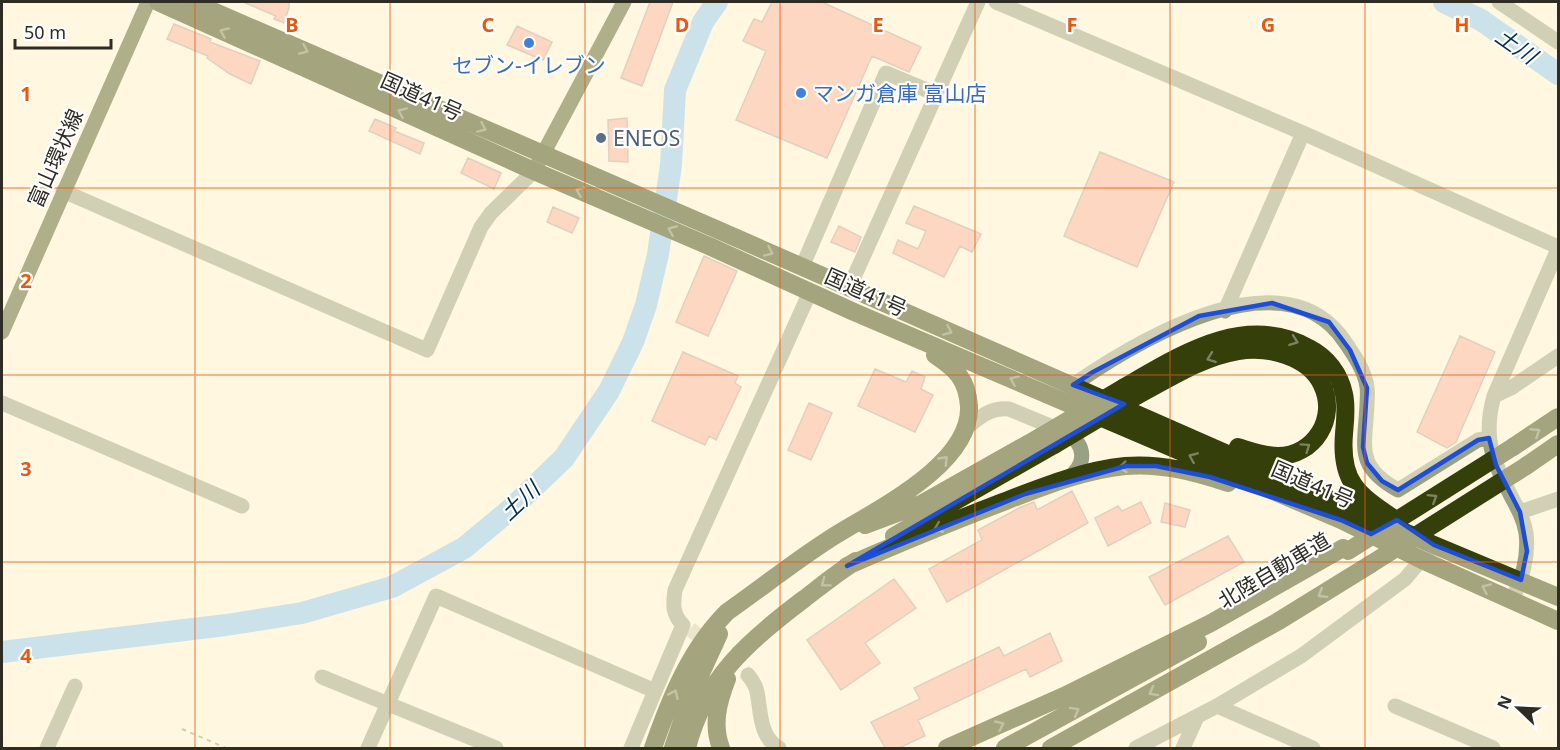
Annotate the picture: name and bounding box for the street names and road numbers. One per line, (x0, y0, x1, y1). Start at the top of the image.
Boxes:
street label: 国道41号 (377, 66, 467, 126)
street label: 富山環状線 (21, 104, 89, 212)
street label: 国道41号 (821, 262, 911, 322)
street label: 国道41号 (1267, 454, 1359, 514)
street label: 北陸自動車道 (1213, 526, 1335, 614)

